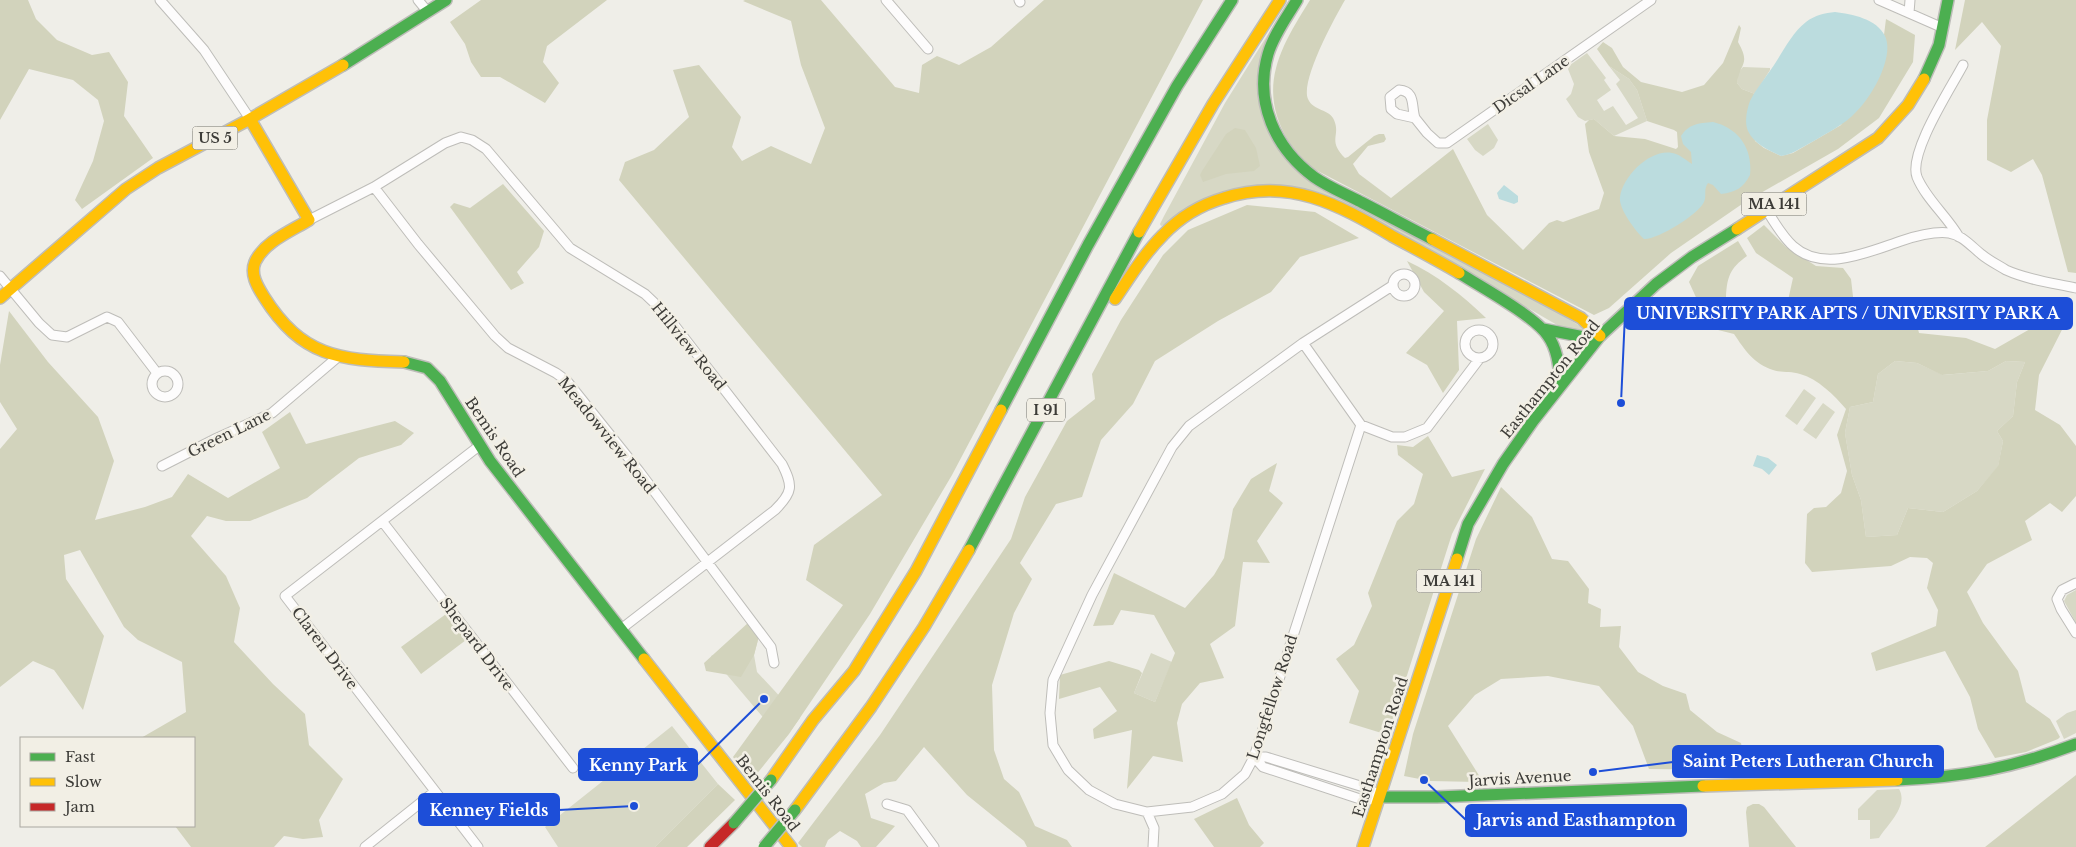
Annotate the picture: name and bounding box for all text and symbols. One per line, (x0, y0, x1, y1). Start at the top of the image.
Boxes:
street label: Dicsal Lane (1489, 51, 1573, 117)
road number: US 5 (192, 126, 238, 150)
road number: MA 141 (1742, 192, 1806, 215)
street label: Hillview Road (648, 298, 730, 394)
callout: UNIVERSITY PARK APTS / UNIVERSITY PARK A (1625, 298, 2072, 329)
text: UNIVERSITY PARK APTS / UNIVERSITY PARK A (1636, 303, 2061, 323)
street label: Easthampton Road (1496, 316, 1604, 442)
street label: Meadowview Road (554, 373, 660, 497)
street label: Bemis Road (461, 393, 529, 481)
road number: I 91 (1027, 398, 1065, 422)
street label: Green Lane (184, 405, 274, 461)
road number: MA 141 (1416, 570, 1482, 592)
street label: Shepard Drive (436, 594, 518, 694)
street label: Claren Drive (288, 603, 362, 693)
street label: Longfellow Road (1243, 632, 1301, 762)
street label: Easthampton Road (1348, 674, 1412, 820)
legend (20, 737, 195, 827)
callout: Saint Peters Lutheran Church (1673, 746, 1943, 777)
text: Fast (65, 747, 96, 766)
callout: Kenny Park (579, 749, 697, 780)
street label: Bemis Road (732, 751, 804, 835)
text: Saint Peters Lutheran Church (1683, 751, 1934, 771)
text: Kenny Park (589, 755, 687, 775)
street label: Jarvis Avenue (1466, 766, 1572, 790)
text: Slow (65, 772, 102, 791)
callout: Kenney Fields (419, 794, 559, 825)
text: Jam (63, 797, 95, 816)
text: Kenney Fields (429, 800, 549, 820)
callout: Jarvis and Easthampton (1466, 805, 1686, 836)
text: Jarvis and Easthampton (1473, 810, 1676, 830)

